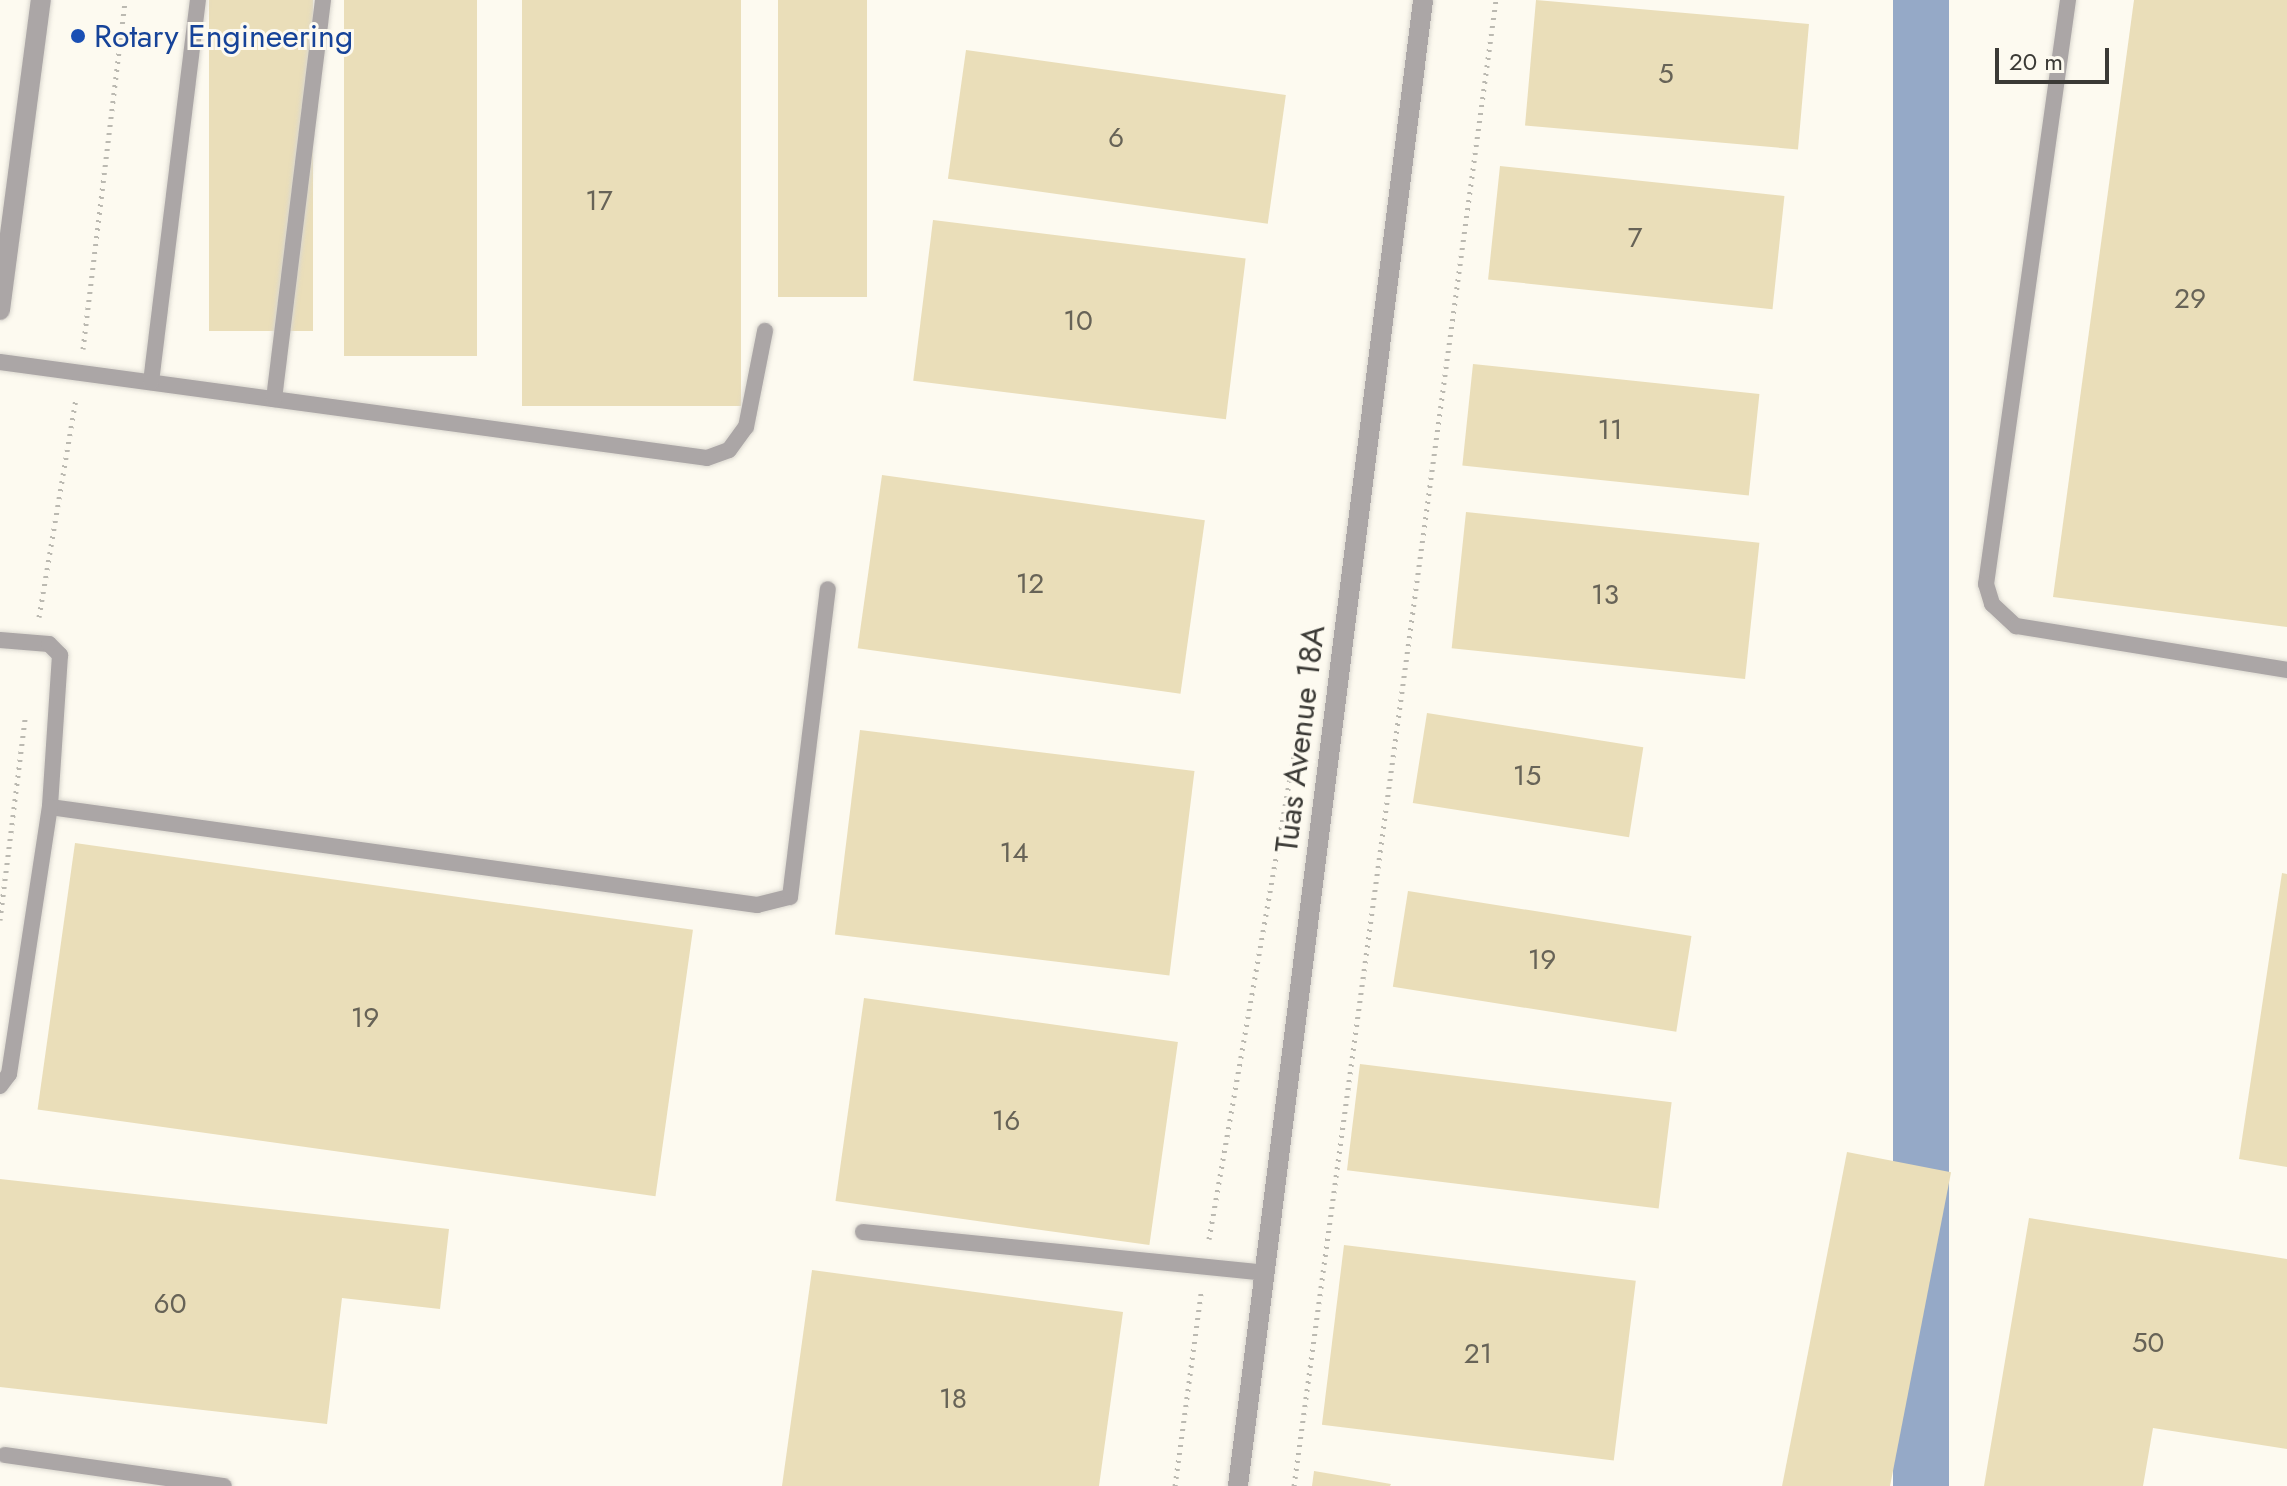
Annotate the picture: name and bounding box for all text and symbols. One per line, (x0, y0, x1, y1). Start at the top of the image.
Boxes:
place label: Rotary Engineering (94, 17, 353, 55)
marker: Rotary Engineering (69, 27, 87, 45)
scale bar (1999, 32, 2113, 82)
text: 20 m (2009, 44, 2063, 79)
house number: 5 (1658, 57, 1674, 91)
house number: 6 (1108, 121, 1124, 155)
house number: 17 (585, 184, 613, 218)
house number: 7 (1628, 221, 1642, 255)
house number: 29 (2174, 282, 2206, 316)
house number: 10 (1063, 304, 1093, 338)
house number: 11 (1597, 413, 1623, 447)
house number: 12 (1016, 567, 1044, 601)
house number: 13 (1591, 578, 1619, 612)
street label: Tuas Avenue 18A (1267, 623, 1333, 855)
house number: 15 (1513, 759, 1541, 793)
house number: 14 (1000, 836, 1028, 870)
house number: 19 (1528, 943, 1556, 977)
house number: 19 (351, 1001, 379, 1035)
house number: 16 (992, 1104, 1020, 1138)
house number: 60 (154, 1287, 186, 1321)
house number: 50 (2132, 1326, 2164, 1360)
house number: 21 (1464, 1337, 1492, 1371)
house number: 18 (939, 1382, 967, 1416)

